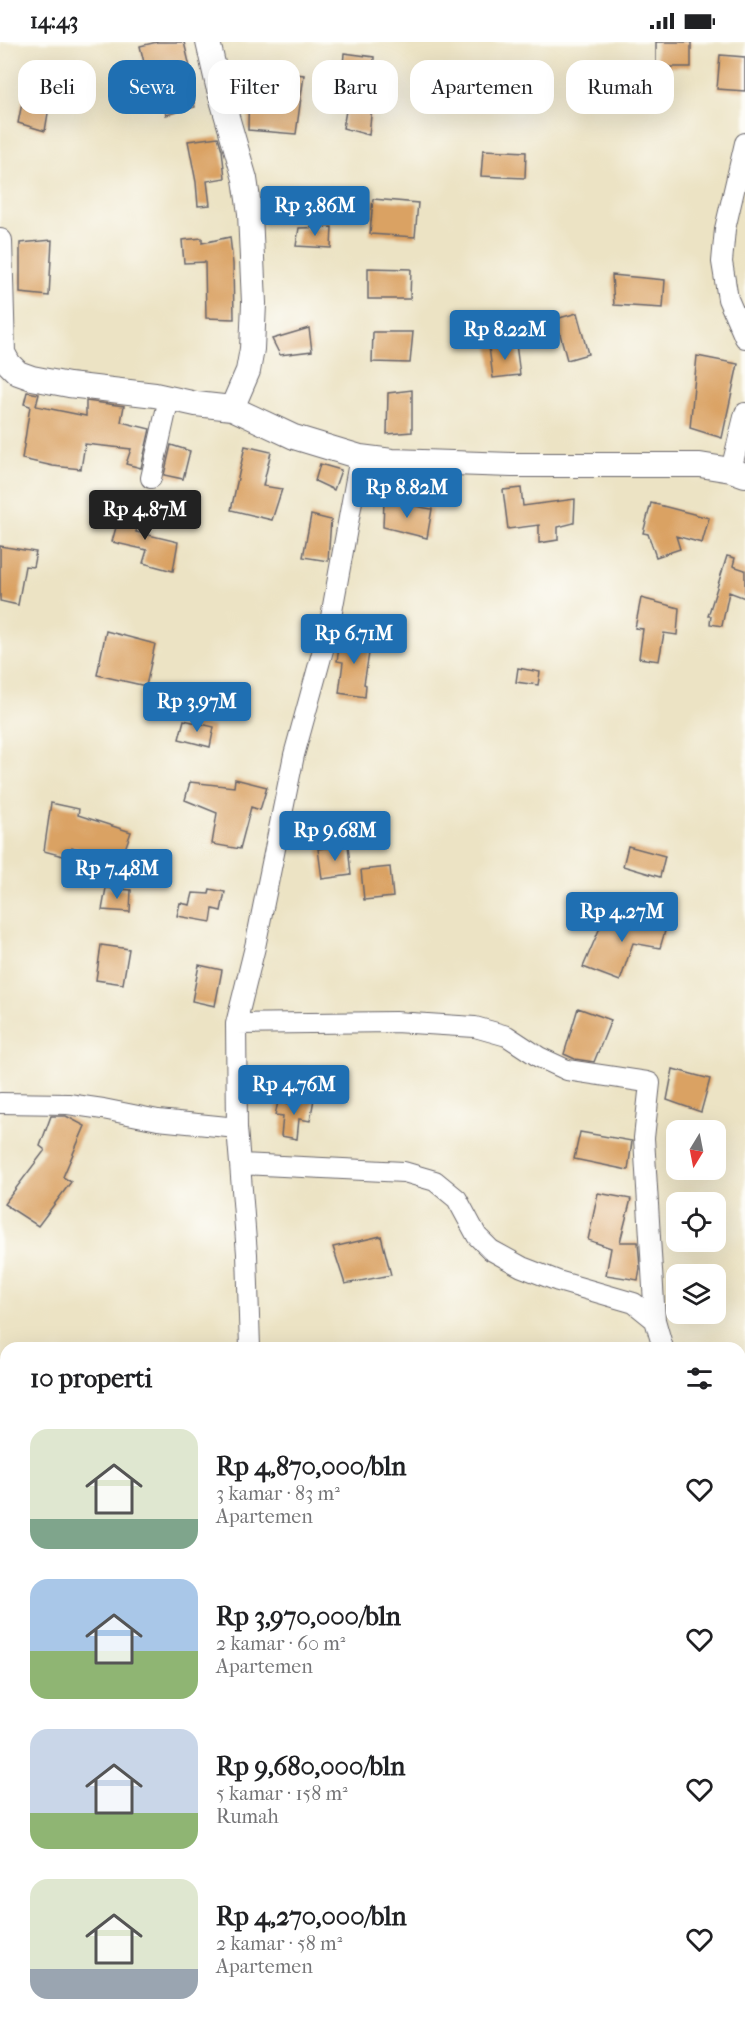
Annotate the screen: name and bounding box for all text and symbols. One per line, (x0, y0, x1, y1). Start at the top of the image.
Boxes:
text: 14:43 (30, 8, 78, 34)
chip: Beli (18, 60, 96, 114)
chip: Sewa (108, 60, 196, 114)
chip: Filter (208, 60, 300, 114)
chip: Baru (312, 60, 398, 114)
chip: Apartemen (410, 60, 554, 114)
chip: Rumah (566, 60, 674, 114)
pin: Rp 3.86M (253, 186, 377, 237)
text: Rp 3.86M (275, 194, 355, 217)
pin: Rp 8.22M (443, 310, 567, 361)
text: Rp 8.22M (464, 318, 546, 341)
pin: Rp 8.82M (345, 468, 469, 519)
text: Rp 8.82M (366, 476, 448, 499)
pin: Rp 4.87M (83, 490, 207, 541)
text: Rp 4.87M (103, 498, 187, 521)
pin: Rp 6.71M (292, 614, 416, 665)
text: Rp 6.71M (315, 622, 393, 645)
pin: Rp 3.97M (135, 682, 259, 733)
text: Rp 3.97M (157, 690, 237, 713)
pin: Rp 9.68M (273, 811, 397, 862)
text: Rp 9.68M (293, 819, 377, 842)
pin: Rp 7.48M (55, 849, 179, 900)
text: Rp 7.48M (75, 857, 159, 880)
pin: Rp 4.27M (560, 892, 684, 943)
text: Rp 4.27M (580, 900, 664, 923)
pin: Rp 4.76M (232, 1065, 356, 1116)
text: Rp 4.76M (252, 1073, 336, 1096)
north arrow (666, 1120, 726, 1180)
map controls (666, 1120, 726, 1324)
button: locate (666, 1192, 726, 1252)
button: layers (666, 1264, 726, 1324)
icon: filters (683, 1362, 716, 1395)
text: 10 properti (30, 1363, 152, 1394)
text: Rp 4,870,000/bln (216, 1451, 406, 1482)
icon: home (78, 1453, 150, 1525)
icon: heart (683, 1473, 716, 1506)
text: 3 kamar · 83 m² (216, 1482, 340, 1505)
text: Apartemen (216, 1505, 313, 1528)
text: Rp 3,970,000/bln (216, 1601, 401, 1632)
icon: home (78, 1603, 150, 1675)
icon: heart (683, 1623, 716, 1656)
text: 2 kamar · 60 m² (216, 1632, 345, 1655)
text: Apartemen (216, 1655, 313, 1678)
text: Rp 9,680,000/bln (216, 1751, 405, 1782)
icon: home (78, 1753, 150, 1825)
icon: heart (683, 1773, 716, 1806)
text: 5 kamar · 158 m² (216, 1782, 348, 1805)
text: Rumah (216, 1805, 279, 1828)
text: Rp 4,270,000/bln (216, 1901, 407, 1932)
icon: home (78, 1903, 150, 1975)
icon: heart (683, 1923, 716, 1956)
text: 2 kamar · 58 m² (216, 1932, 342, 1955)
text: Apartemen (216, 1955, 313, 1978)

